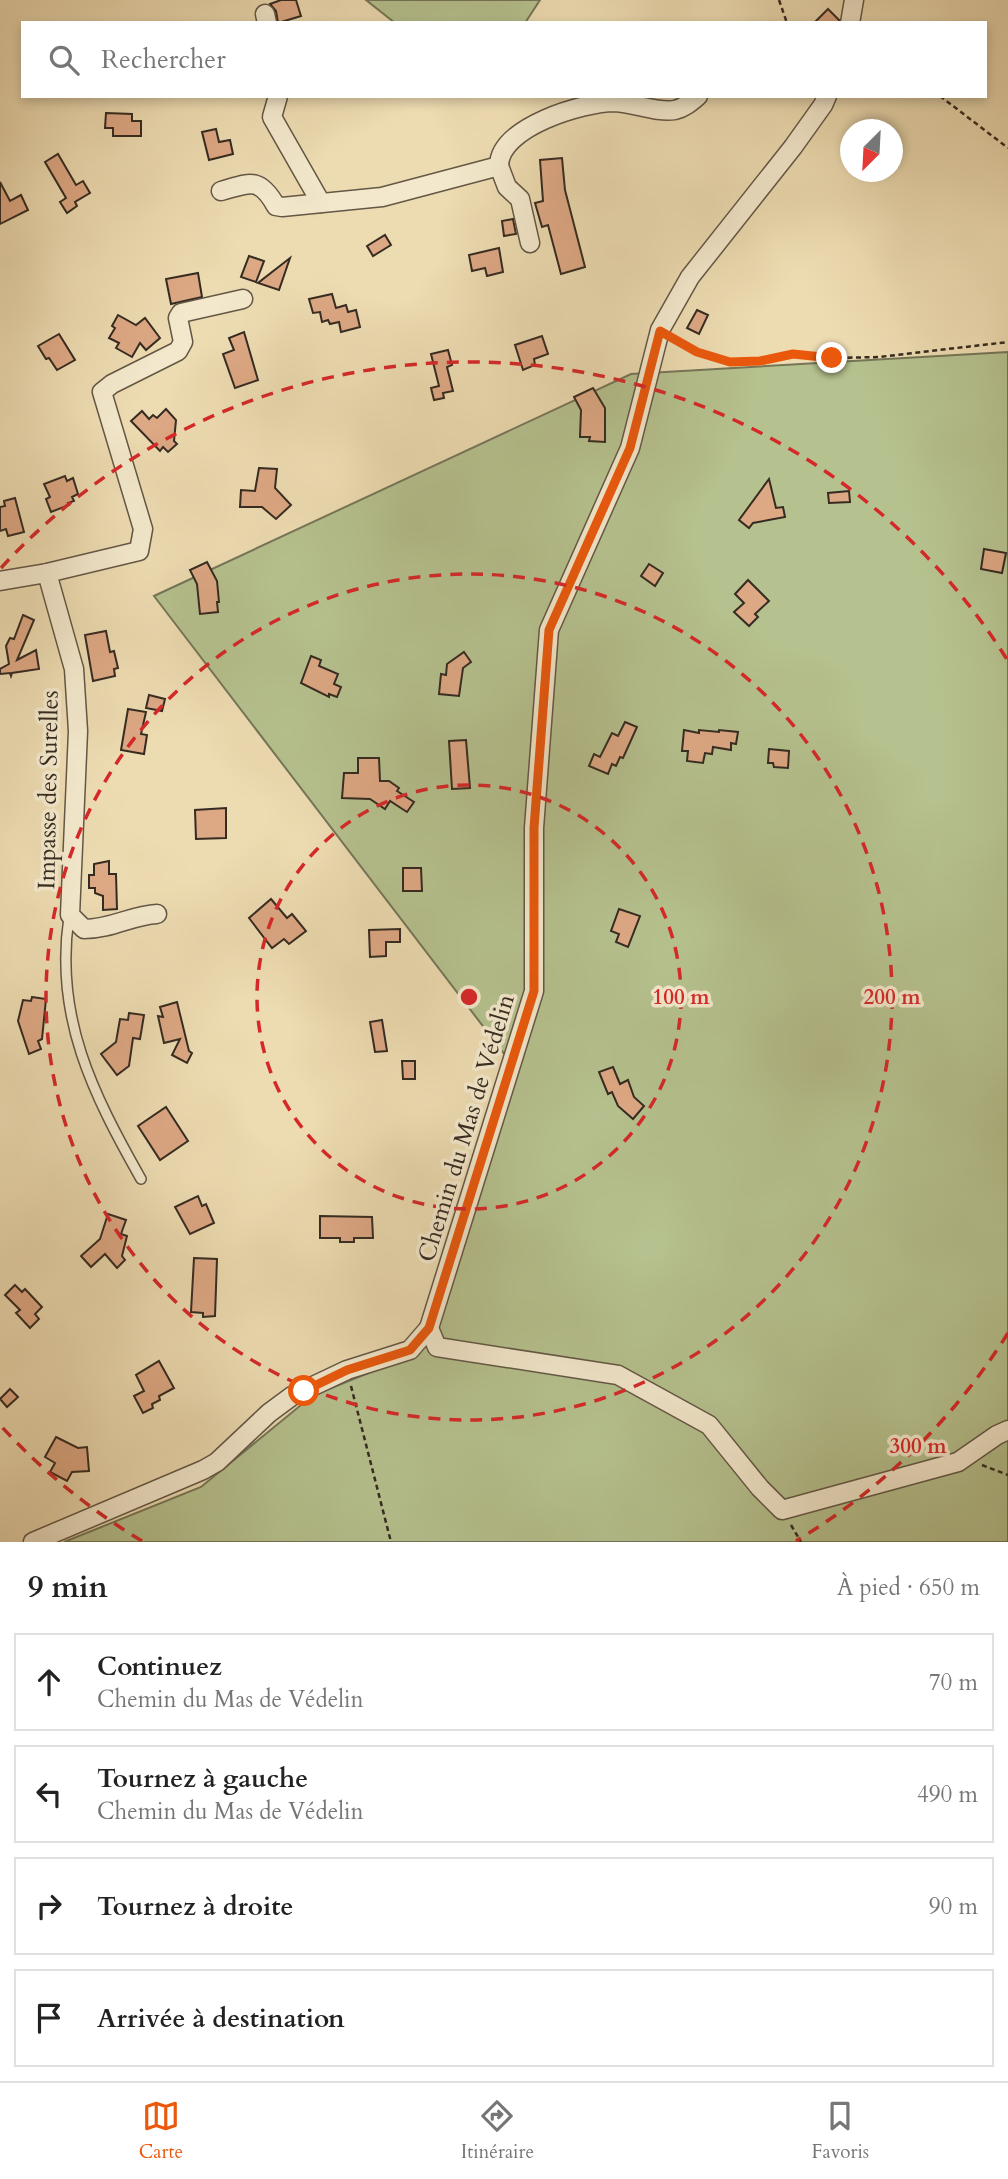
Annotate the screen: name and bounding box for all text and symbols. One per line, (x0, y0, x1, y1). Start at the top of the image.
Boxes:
search box (21, 21, 987, 98)
icon: search (45, 41, 83, 79)
text: Rechercher (101, 42, 226, 77)
north arrow (840, 119, 903, 182)
route end (816, 342, 847, 373)
street label: Impasse des Surelles (30, 690, 67, 890)
text: 100 m (652, 983, 710, 1012)
text: 200 m (863, 983, 921, 1012)
centre of rings (457, 985, 481, 1009)
street label: Chemin du Mas de Védelin (410, 990, 523, 1266)
route start (288, 1375, 319, 1406)
text: 300 m (889, 1432, 947, 1461)
text: 9 min (28, 1567, 108, 1608)
text: À pied · 650 m (837, 1572, 980, 1603)
text: Continuez (97, 1649, 222, 1684)
icon: ahead (30, 1663, 68, 1701)
text: 70 m (929, 1667, 978, 1698)
text: Chemin du Mas de Védelin (97, 1684, 364, 1715)
text: Tournez à gauche (97, 1761, 308, 1796)
icon: left (30, 1775, 68, 1813)
text: 490 m (917, 1779, 978, 1810)
text: Chemin du Mas de Védelin (97, 1796, 364, 1827)
icon: right (30, 1887, 68, 1925)
text: Tournez à droite (97, 1889, 293, 1924)
text: 90 m (929, 1891, 978, 1922)
icon: arrive (30, 1999, 68, 2037)
text: Arrivée à destination (97, 2001, 345, 2036)
tab: Carte (139, 2097, 183, 2165)
tab: Itinéraire (461, 2097, 534, 2165)
tab: Favoris (812, 2097, 869, 2165)

